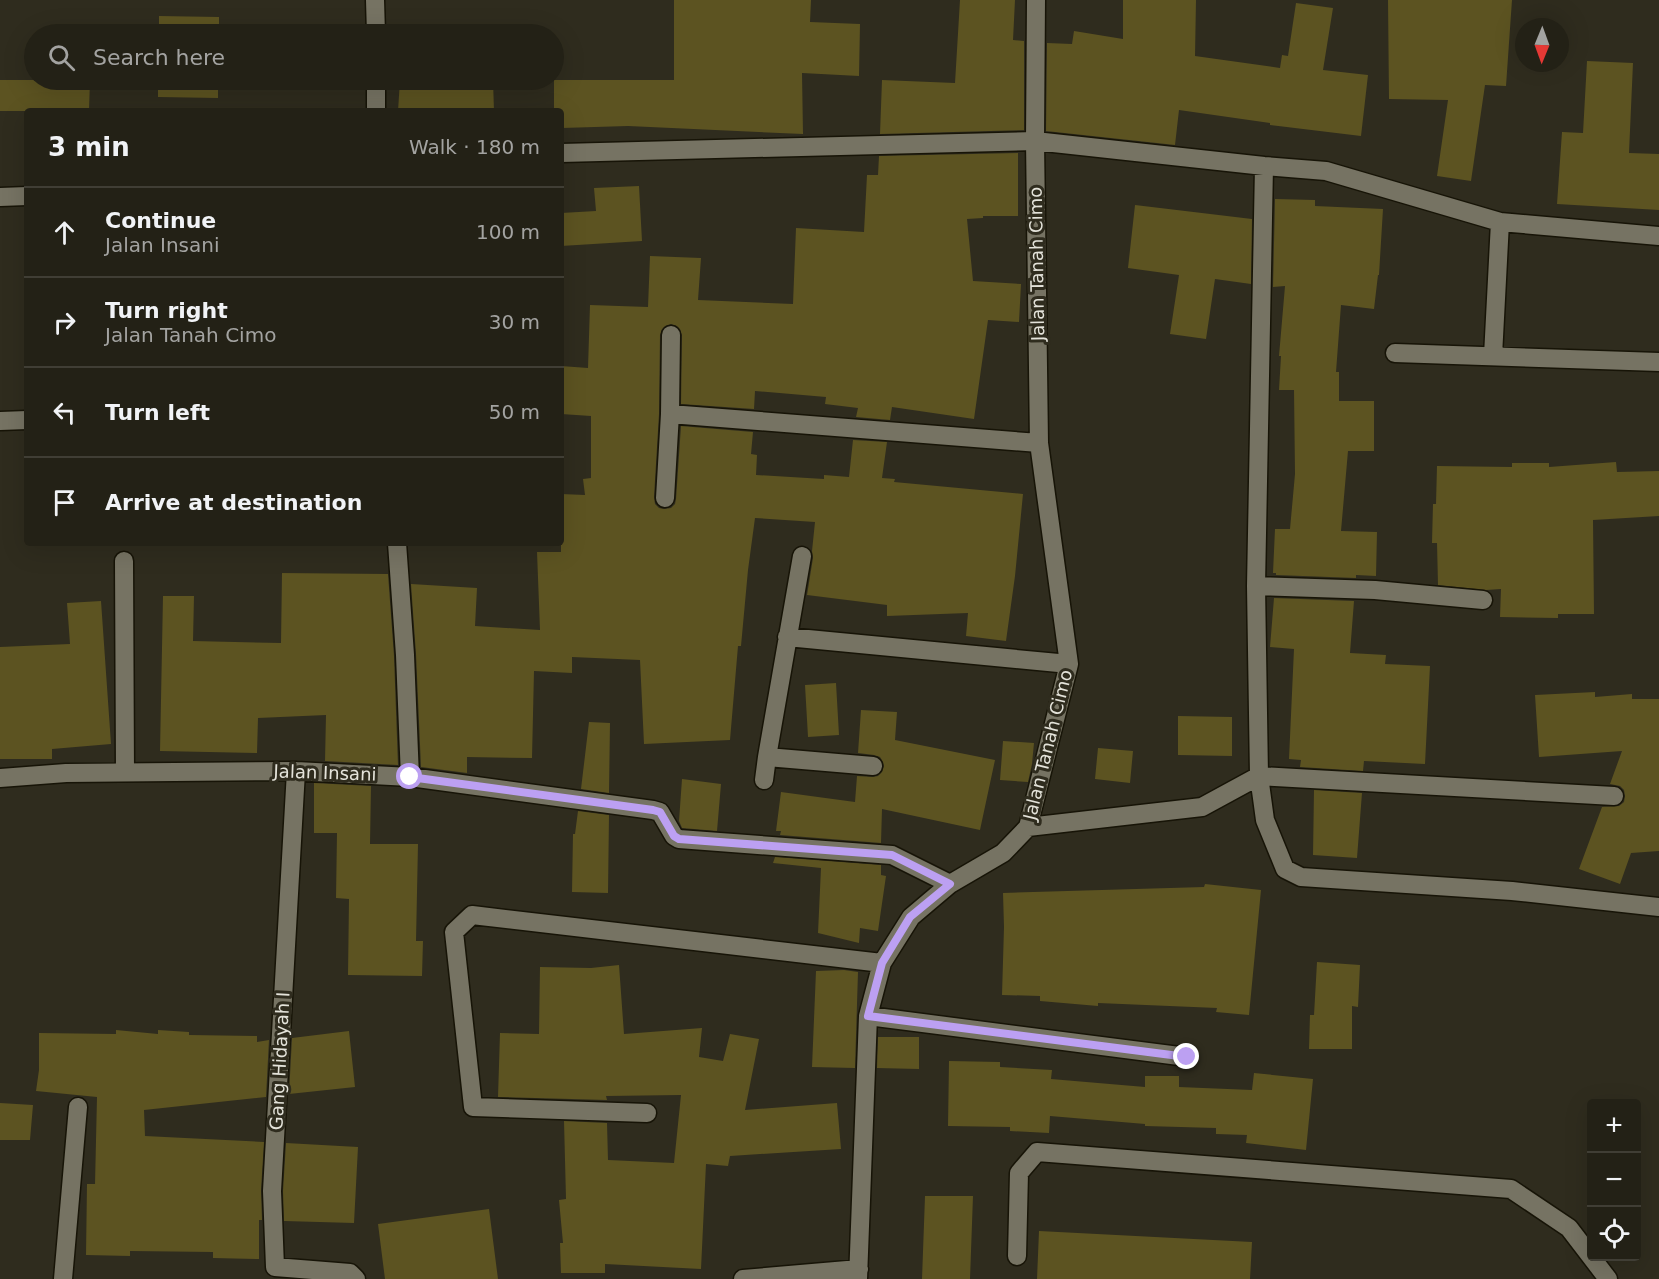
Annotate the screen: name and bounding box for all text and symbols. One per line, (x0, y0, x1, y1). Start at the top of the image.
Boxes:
north arrow (1515, 18, 1569, 72)
search box (24, 24, 564, 90)
icon: search (45, 41, 78, 74)
text: Search here (93, 45, 225, 70)
text: 3 min (48, 132, 130, 162)
text: Walk · 180 m (409, 135, 540, 159)
street label: Jalan Tanah Cimo (1025, 187, 1048, 342)
text: Continue (105, 208, 216, 233)
icon: ahead (48, 216, 81, 249)
text: 100 m (476, 220, 540, 244)
text: Jalan Insani (105, 233, 219, 257)
text: Turn right (105, 298, 228, 323)
icon: right (48, 306, 81, 339)
text: 30 m (489, 310, 540, 334)
text: Jalan Tanah Cimo (105, 323, 276, 347)
icon: left (48, 396, 81, 429)
text: Turn left (105, 400, 210, 425)
text: 50 m (489, 400, 540, 424)
icon: arrive (48, 486, 81, 519)
text: Arrive at destination (105, 490, 362, 515)
street label: Jalan Tanah Cimo (1018, 668, 1076, 823)
street label: Jalan Insani (272, 760, 377, 785)
route start (396, 763, 422, 789)
street label: Gang Hidayah I (265, 991, 294, 1131)
route end (1173, 1043, 1199, 1069)
map controls (1587, 1099, 1641, 1261)
button: + (1587, 1099, 1641, 1153)
button: − (1587, 1153, 1641, 1207)
button: locate (1587, 1207, 1641, 1261)

